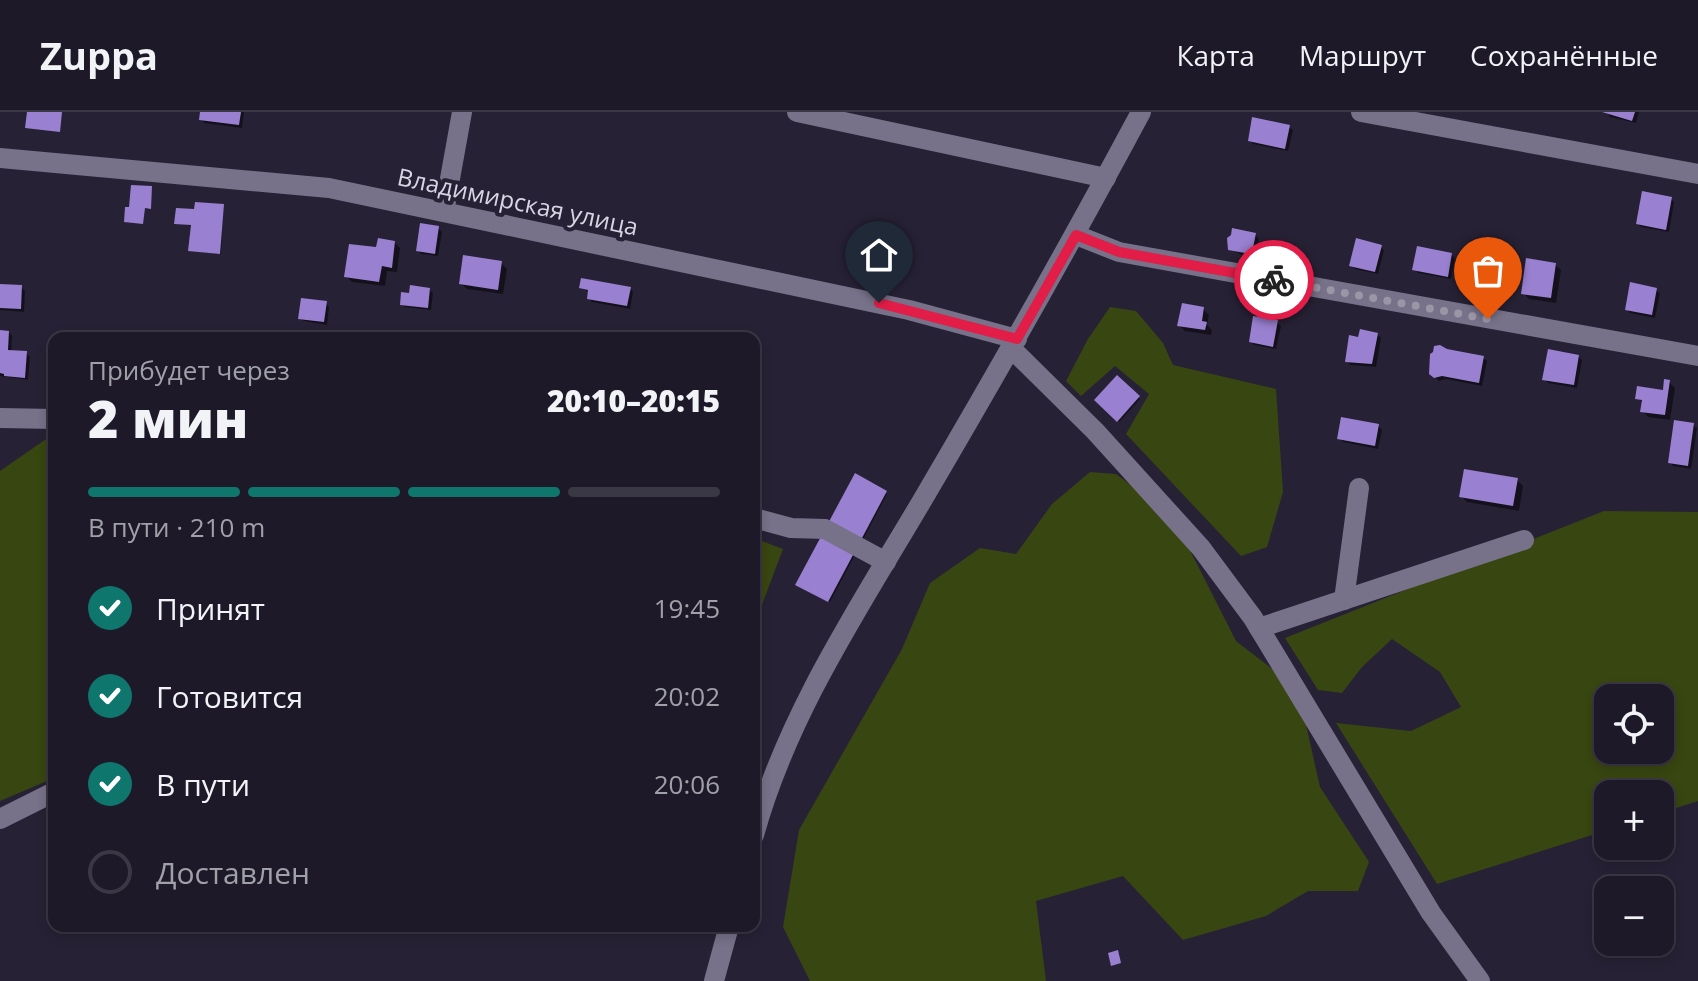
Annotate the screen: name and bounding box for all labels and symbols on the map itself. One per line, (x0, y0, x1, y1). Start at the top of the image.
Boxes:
street label: Владимирская улица (395, 159, 641, 243)
pin (845, 221, 913, 303)
pin (1454, 237, 1522, 319)
courier (1234, 240, 1314, 320)

